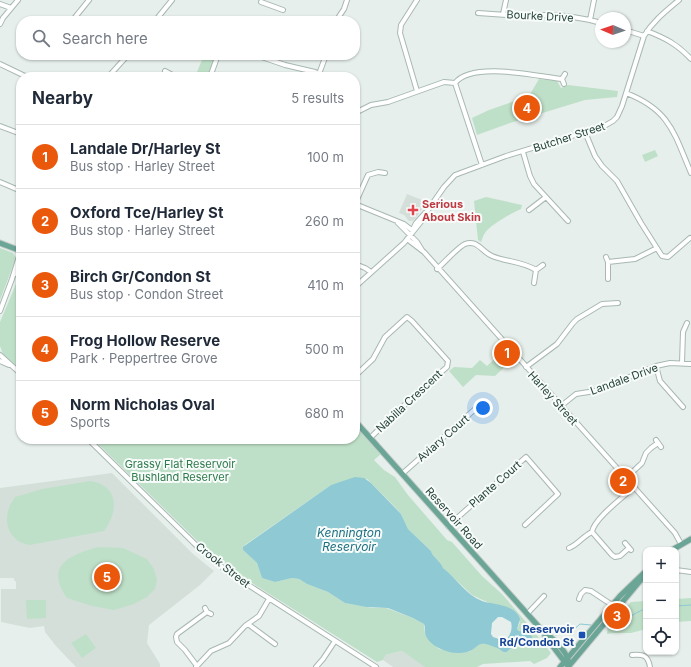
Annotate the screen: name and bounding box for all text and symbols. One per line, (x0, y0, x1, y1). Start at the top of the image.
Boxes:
street label: Bourke Drive (506, 7, 574, 25)
north arrow (595, 12, 631, 48)
search box (16, 16, 360, 60)
icon: search (30, 27, 52, 49)
text: Search here (62, 29, 148, 48)
text: Nearby (32, 88, 93, 108)
text: 5 results (291, 90, 344, 106)
pin: 4 (514, 93, 540, 123)
street label: Butcher Street (531, 119, 607, 155)
text: Landale Dr/Harley St (70, 139, 220, 158)
text: 1 (42, 149, 48, 165)
text: 100 m (307, 149, 344, 165)
text: Bus stop · Harley Street (70, 158, 215, 174)
place label: Serious About Skin (422, 197, 481, 224)
text: Oxford Tce/Harley St (70, 203, 223, 222)
marker: Serious About Skin (407, 204, 419, 216)
text: 2 (41, 213, 49, 229)
text: 260 m (305, 213, 344, 229)
text: Bus stop · Harley Street (70, 222, 215, 238)
text: Birch Gr/Condon St (70, 267, 211, 286)
text: 3 (41, 277, 49, 293)
text: 410 m (307, 277, 344, 293)
text: Bus stop · Condon Street (70, 286, 223, 302)
text: Frog Hollow Reserve (70, 331, 220, 350)
pin: 1 (494, 338, 520, 368)
text: 4 (41, 341, 49, 357)
text: 500 m (305, 341, 344, 357)
text: Park · Peppertree Grove (70, 350, 218, 366)
street label: Landale Drive (588, 360, 660, 398)
street label: Nabilla Crescent (373, 366, 445, 435)
street label: Harley Street (525, 368, 581, 428)
text: Norm Nicholas Oval (70, 395, 215, 414)
your location (473, 398, 493, 418)
text: 5 (41, 405, 49, 421)
text: 680 m (305, 405, 344, 421)
street label: Aviary Court (414, 411, 472, 464)
text: Sports (70, 414, 110, 430)
park label: Grassy Flat Reservoir Bushland Reserver (125, 457, 235, 484)
street label: Plante Court (466, 457, 524, 510)
pin: 2 (610, 466, 636, 496)
street label: Reservoir Road (422, 484, 486, 552)
water label: Kennington Reservoir (317, 525, 381, 554)
street label: Crook Street (193, 539, 253, 591)
map controls (643, 547, 679, 655)
button: + (643, 547, 679, 583)
pin: 5 (94, 562, 120, 592)
button: − (643, 583, 679, 619)
pin: 3 (604, 601, 630, 631)
button: locate (643, 619, 679, 655)
place label: Reservoir Rd/Condon St (500, 622, 575, 649)
marker: Reservoir Rd/Condon St (577, 630, 587, 640)

